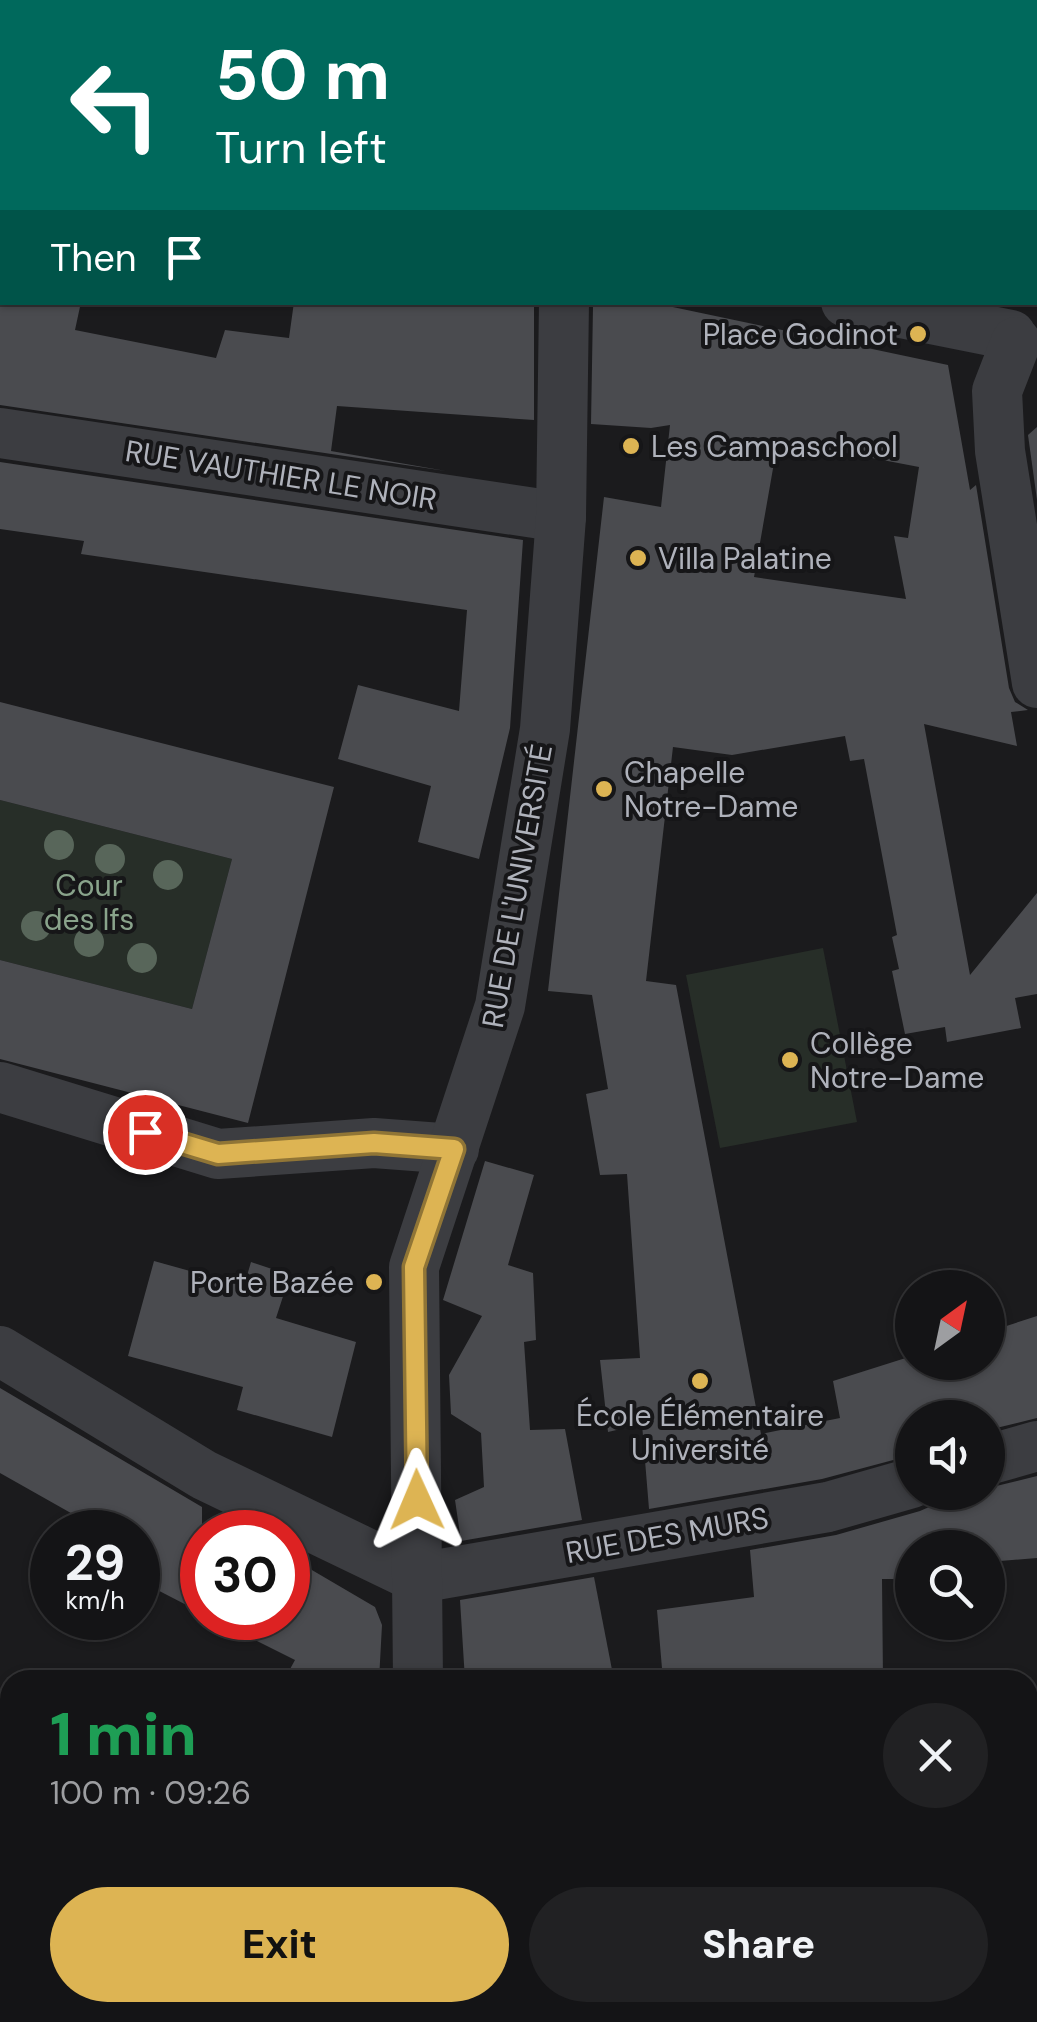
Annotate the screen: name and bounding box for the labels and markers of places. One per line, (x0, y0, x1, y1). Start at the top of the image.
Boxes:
place label: Place Godinot (703, 315, 898, 354)
marker: Place Godinot (907, 323, 929, 345)
place label: Les Campaschool (651, 427, 898, 466)
marker: Les Campaschool (620, 435, 642, 457)
place label: Villa Palatine (658, 539, 832, 578)
marker: Villa Palatine (627, 547, 649, 569)
place label: Chapelle Notre-Dame (624, 753, 798, 826)
marker: Chapelle Notre-Dame (593, 778, 615, 800)
place label: Collège Notre-Dame (810, 1024, 984, 1097)
marker: Collège Notre-Dame (779, 1049, 801, 1071)
pin (103, 1090, 188, 1175)
place label: Porte Bazée (190, 1263, 354, 1302)
marker: Porte Bazée (363, 1271, 385, 1293)
marker: École Élémentaire Université (689, 1370, 711, 1392)
place label: École Élémentaire Université (576, 1396, 824, 1469)

